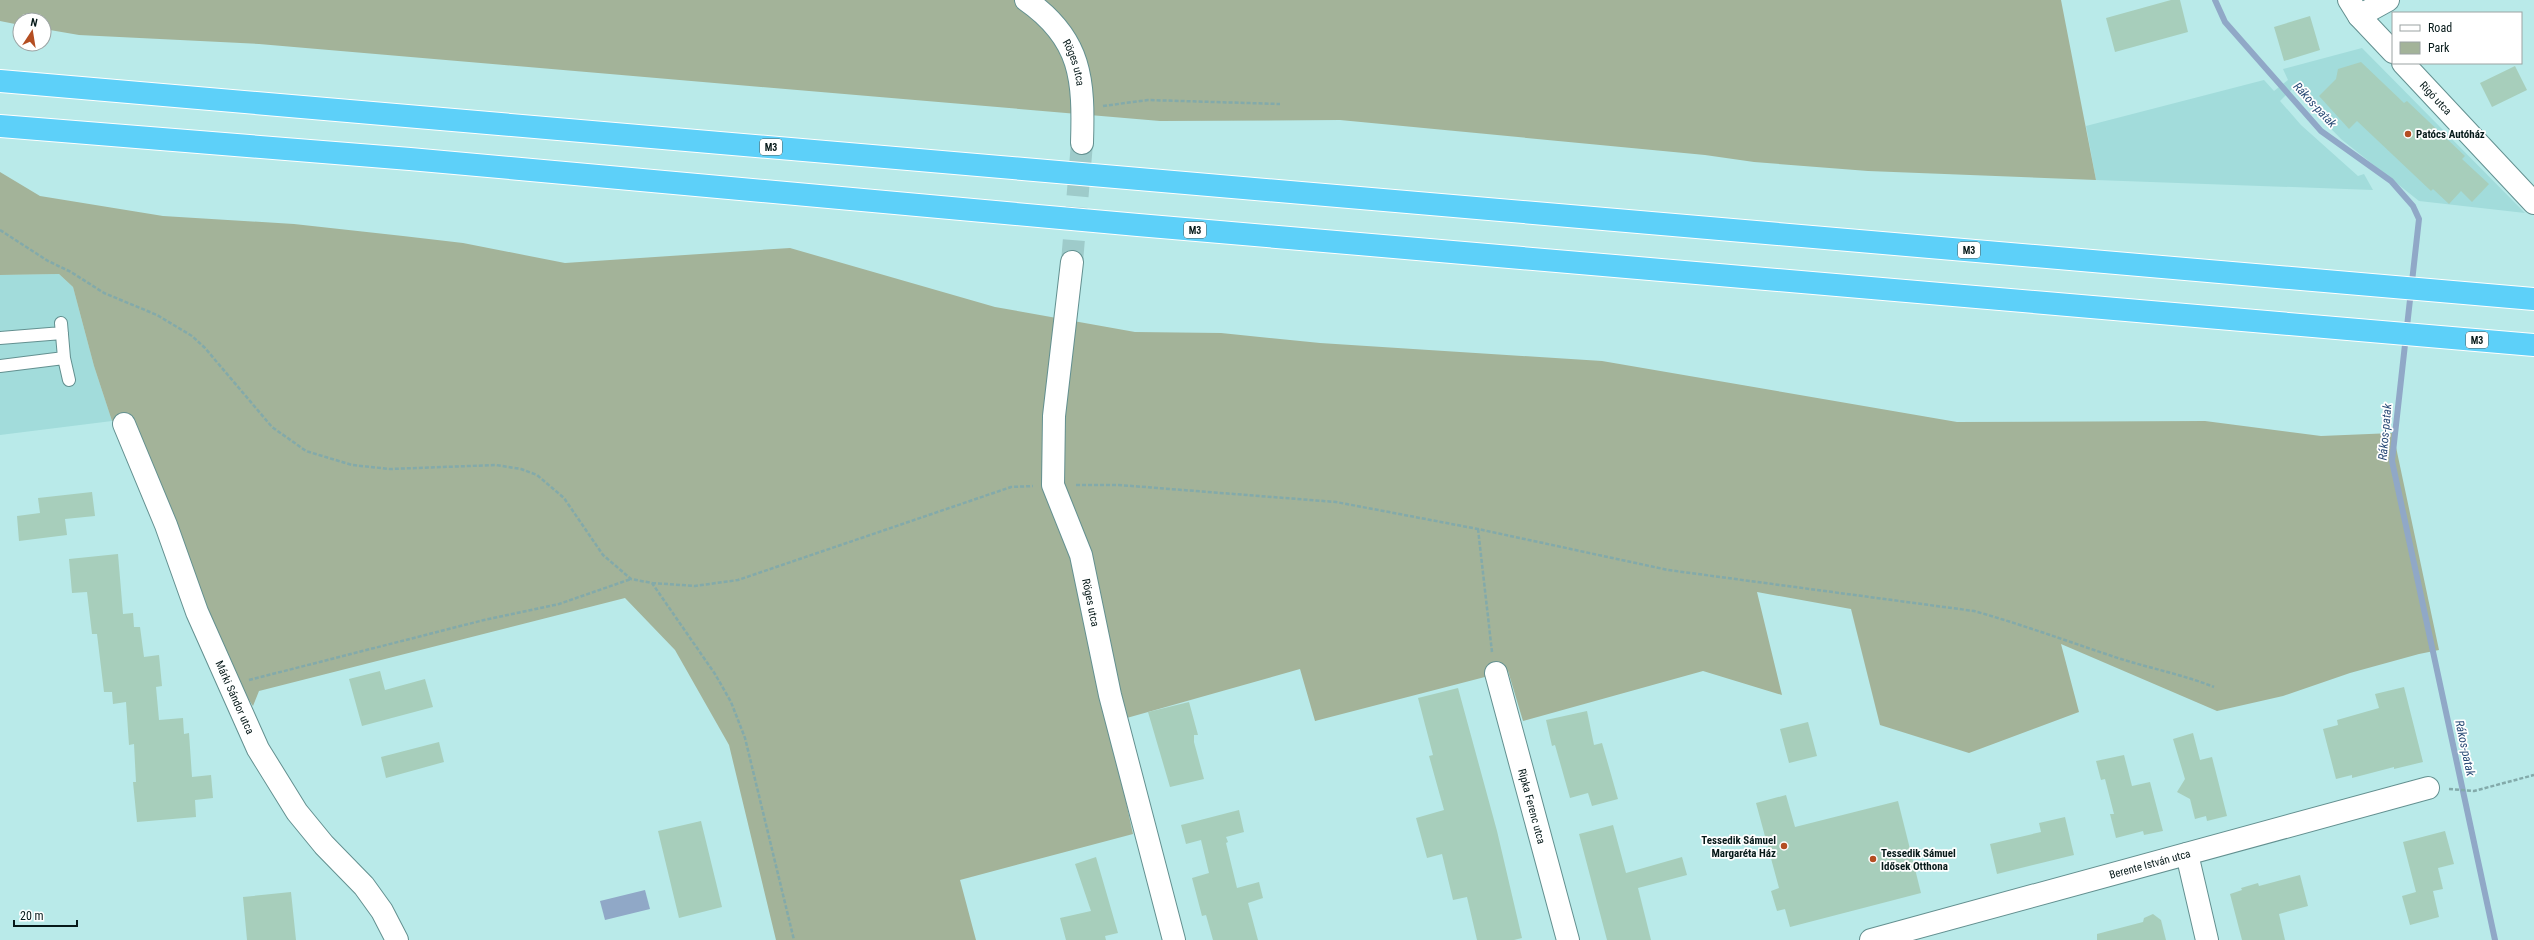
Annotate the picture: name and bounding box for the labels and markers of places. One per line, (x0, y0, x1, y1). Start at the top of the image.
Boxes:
place label: Patócs Autóház (2416, 128, 2485, 141)
marker: Patócs Autóház (2403, 129, 2413, 139)
place label: Tessedik Sámuel Margaréta Ház (1701, 834, 1776, 860)
marker: Tessedik Sámuel Margaréta Ház (1779, 841, 1789, 851)
place label: Tessedik Sámuel Idősek Otthona (1881, 847, 1956, 873)
marker: Tessedik Sámuel Idősek Otthona (1868, 854, 1878, 864)

